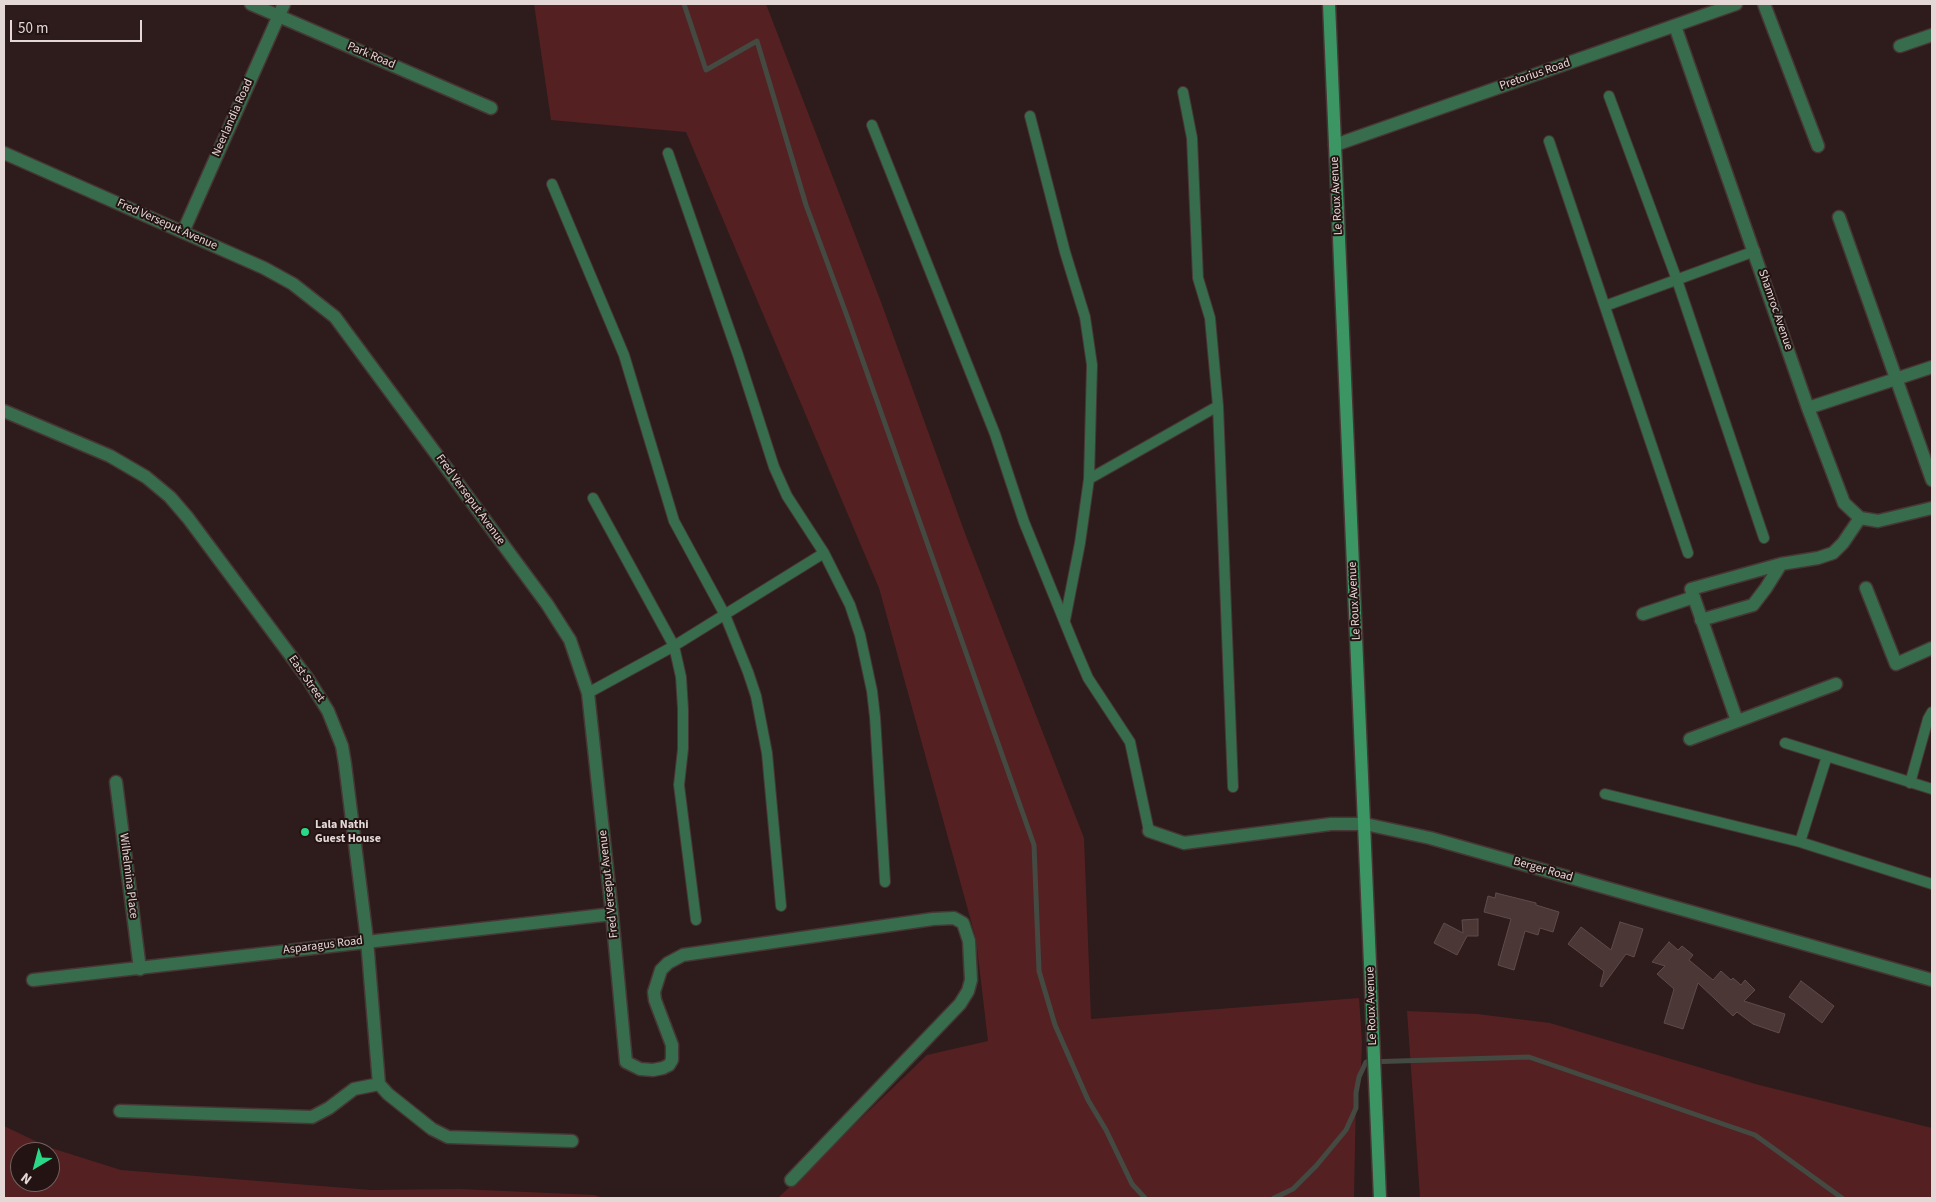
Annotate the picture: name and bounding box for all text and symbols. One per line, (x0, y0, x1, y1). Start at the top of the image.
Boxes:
scale bar (12, 10, 145, 42)
text: 50 m (18, 18, 48, 39)
street label: Park Road (345, 39, 397, 73)
street label: Pretorius Road (1498, 56, 1572, 94)
street label: Neerlandia Road (209, 77, 257, 159)
street label: Le Roux Avenue (1328, 156, 1346, 236)
street label: Fred Verseput Avenue (115, 196, 219, 254)
street label: Shamroc Avenue (1754, 268, 1796, 352)
street label: Fred Verseput Avenue (432, 452, 508, 548)
street label: Le Roux Avenue (1346, 561, 1364, 641)
street label: East Street (285, 653, 327, 705)
place label: Lala Nathi Guest House (315, 818, 381, 846)
marker: Lala Nathi Guest House (299, 826, 311, 838)
street label: Fred Verseput Avenue (596, 829, 622, 939)
street label: Wilhelmina Place (116, 832, 140, 920)
street label: Berger Road (1512, 855, 1574, 885)
street label: Asparagus Road (282, 934, 364, 958)
street label: Le Roux Avenue (1363, 967, 1381, 1045)
north arrow (10, 1142, 60, 1192)
text: N (17, 1167, 36, 1189)

